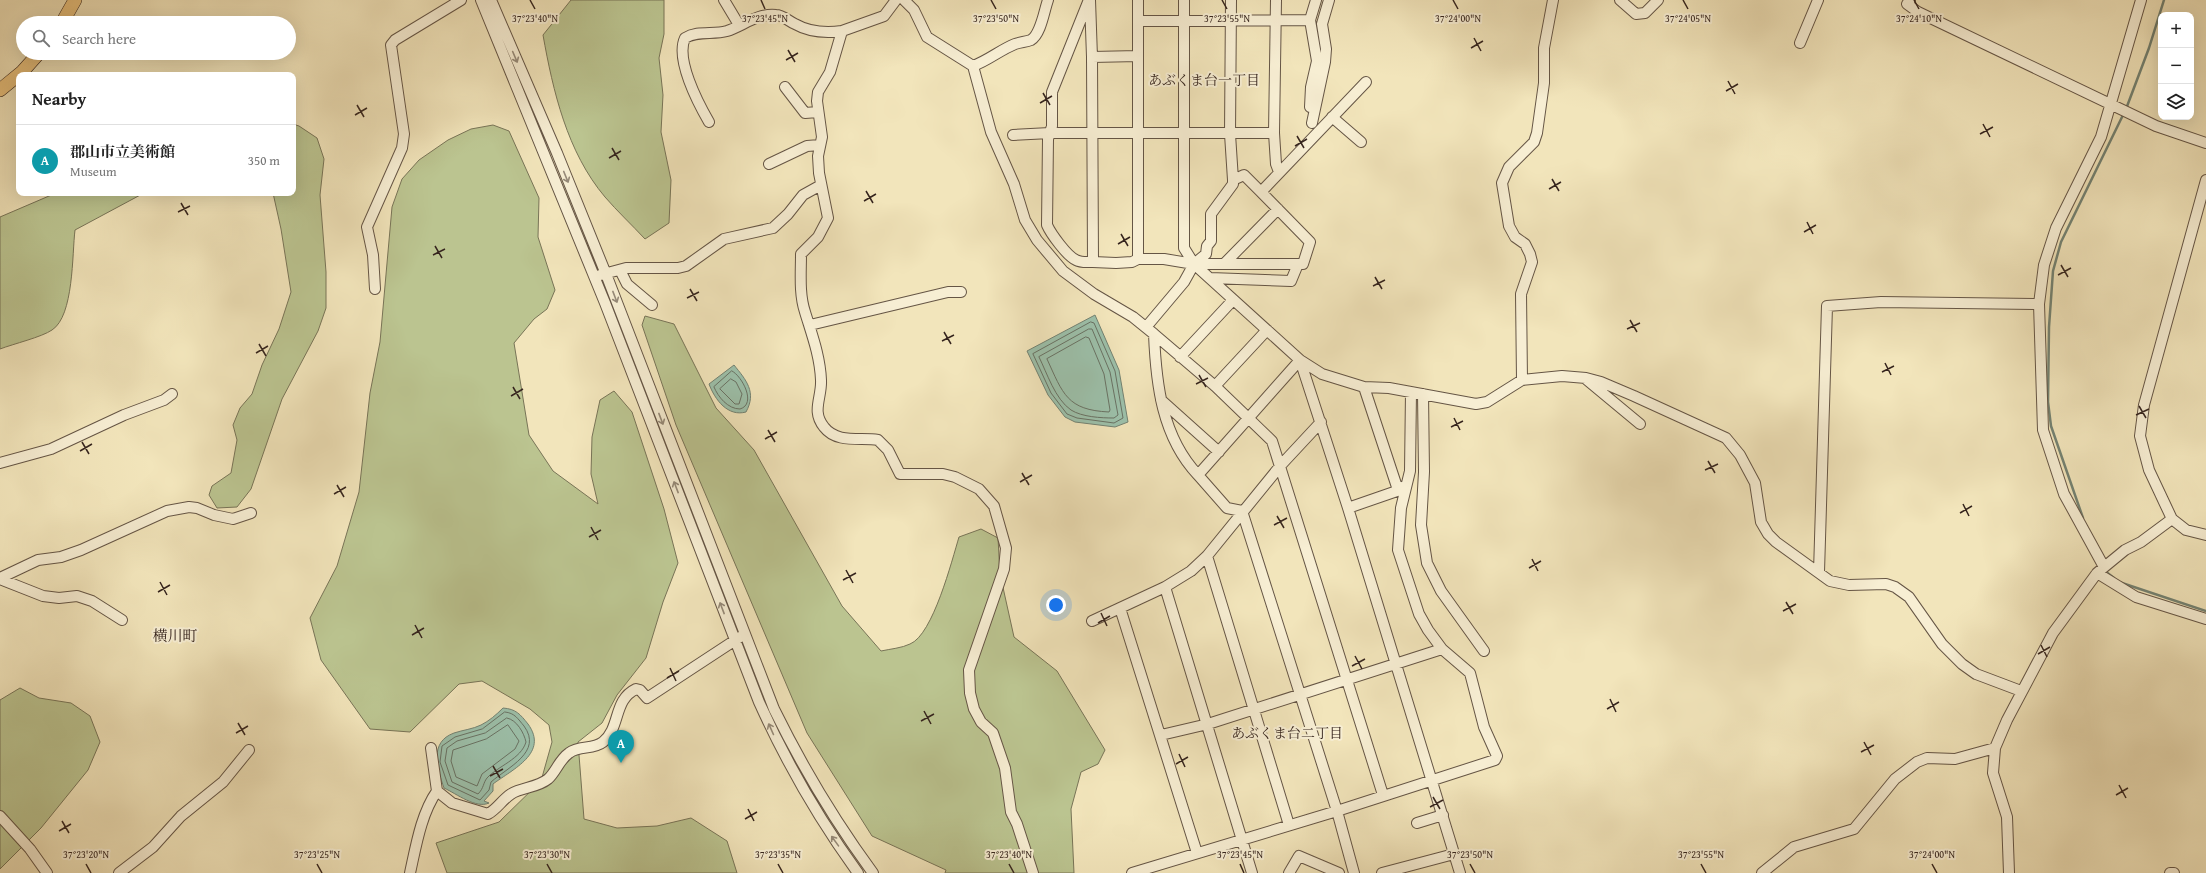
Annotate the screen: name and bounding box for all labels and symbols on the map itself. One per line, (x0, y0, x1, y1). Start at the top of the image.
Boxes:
text: 37°23'40"N (512, 11, 558, 26)
text: 37°23'45"N (742, 11, 788, 26)
text: 37°23'50"N (973, 11, 1019, 26)
text: 37°23'55"N (1204, 11, 1250, 26)
text: 37°24'00"N (1435, 11, 1481, 26)
text: 37°24'05"N (1665, 11, 1711, 26)
text: 37°24'10"N (1896, 11, 1942, 26)
one-way arrow (512, 51, 519, 63)
district label: あぶくま台一丁目 (1148, 70, 1260, 90)
one-way arrow (563, 170, 571, 182)
one-way arrow (611, 291, 619, 303)
one-way arrow (658, 412, 666, 424)
one-way arrow (672, 481, 680, 493)
your location (1046, 595, 1066, 615)
one-way arrow (718, 603, 726, 615)
district label: 横川町 (152, 625, 198, 646)
one-way arrow (767, 723, 774, 735)
district label: あぶくま台二丁目 (1231, 723, 1343, 743)
pin: A (608, 730, 634, 763)
one-way arrow (831, 836, 840, 847)
text: 37°23'20"N (63, 847, 109, 862)
text: 37°23'25"N (294, 847, 340, 862)
text: 37°23'30"N (524, 847, 570, 862)
text: 37°23'35"N (755, 847, 801, 862)
text: 37°23'40"N (986, 847, 1032, 862)
text: 37°23'45"N (1217, 847, 1263, 862)
text: 37°23'50"N (1447, 847, 1493, 862)
text: 37°23'55"N (1678, 847, 1724, 862)
text: 37°24'00"N (1909, 847, 1955, 862)

